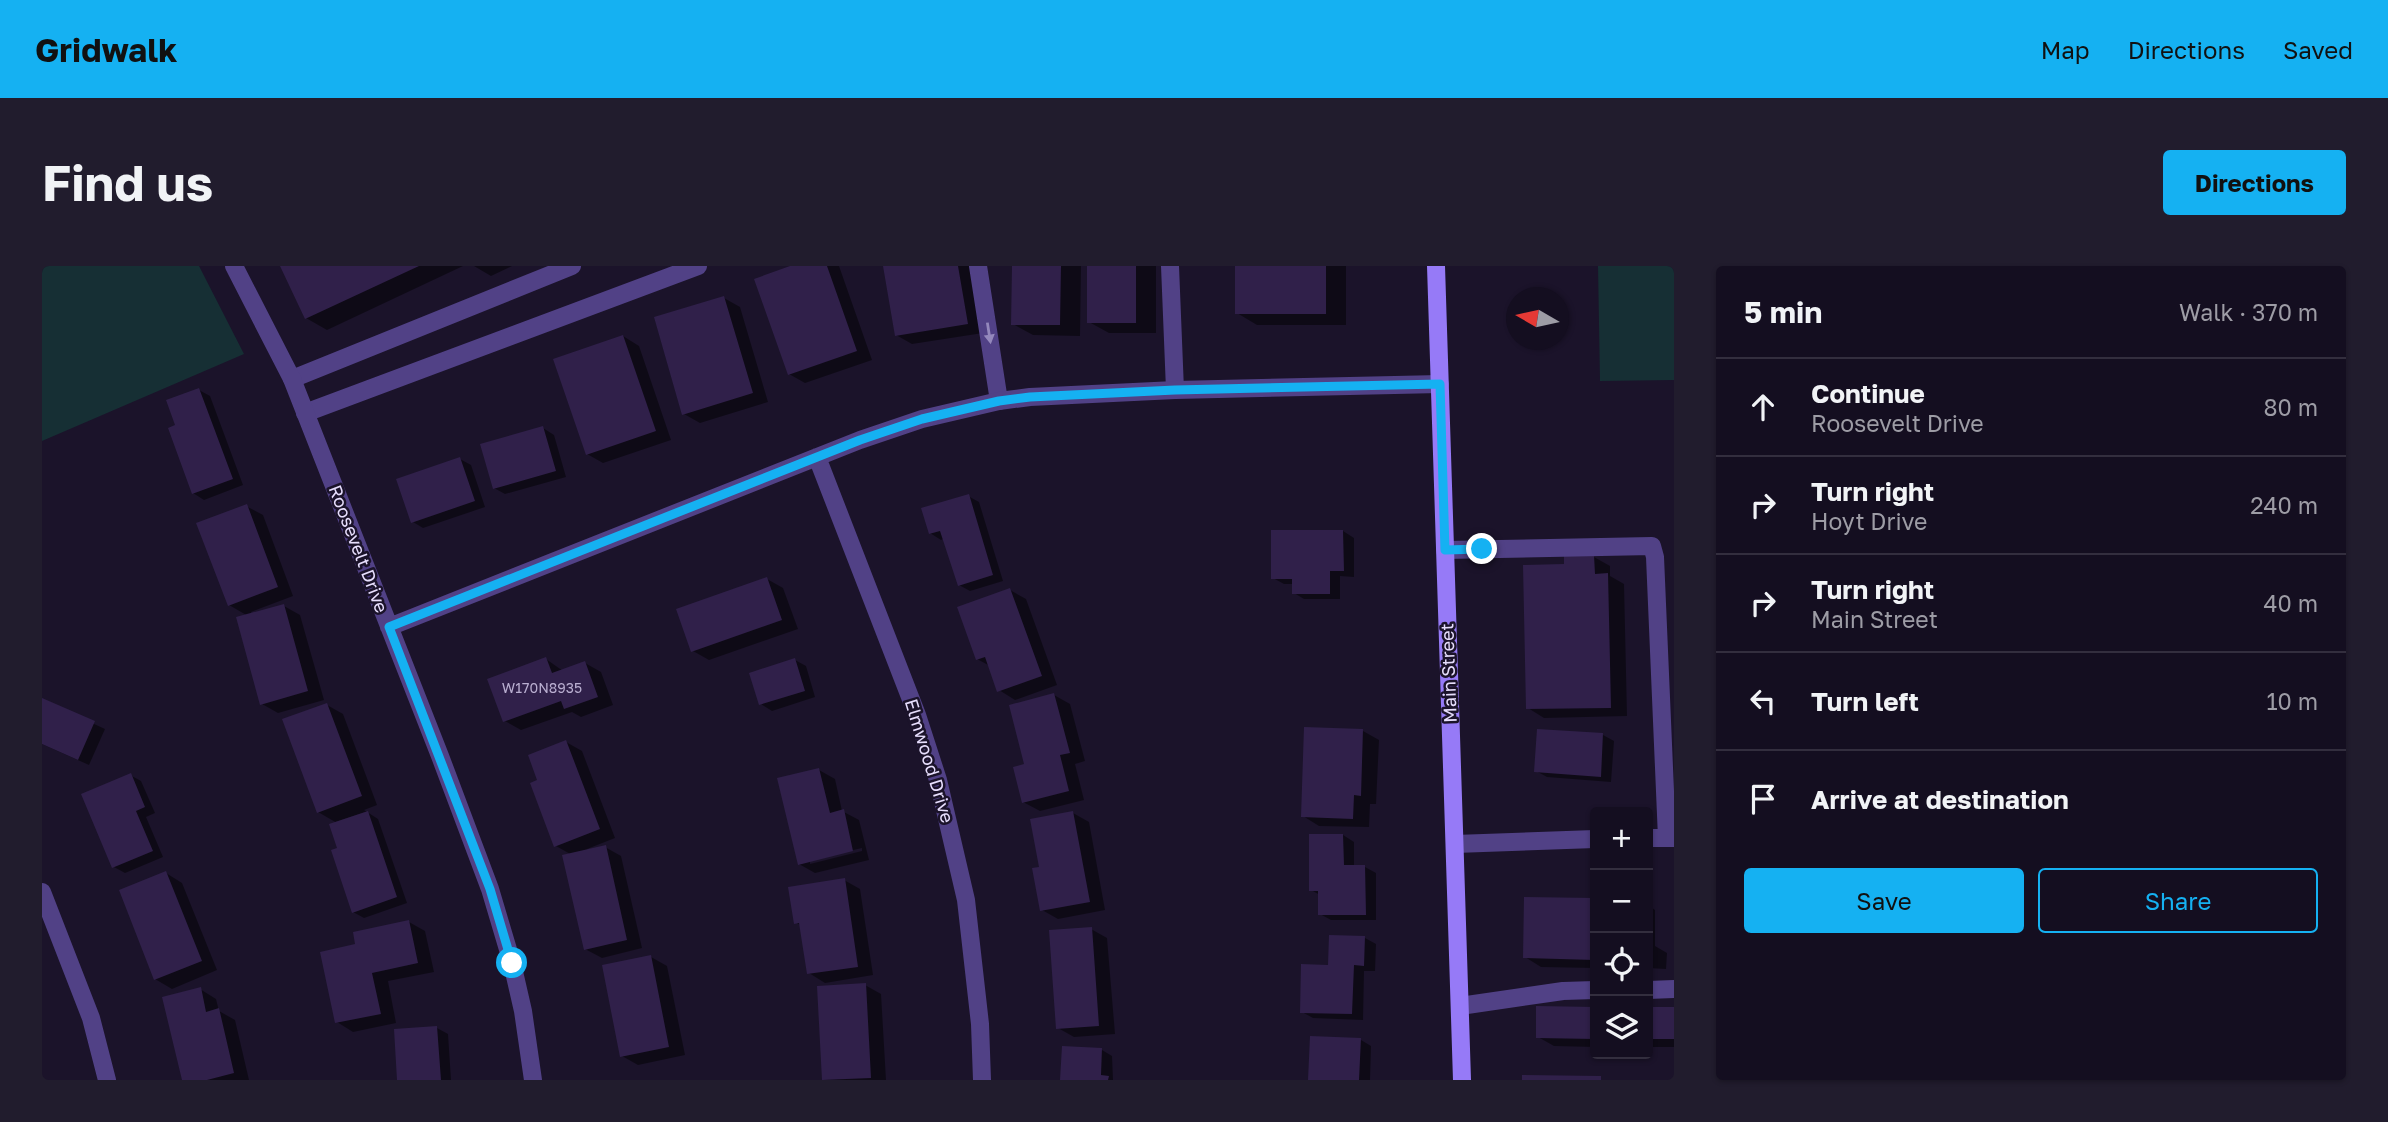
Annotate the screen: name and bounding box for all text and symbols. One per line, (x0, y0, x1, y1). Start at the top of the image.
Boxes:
text: Gridwalk (35, 30, 177, 69)
text: Map (2041, 35, 2090, 64)
text: Directions (2128, 35, 2245, 64)
text: Saved (2283, 35, 2353, 64)
button: Directions (2163, 150, 2346, 215)
text: Find us (42, 153, 213, 212)
north arrow (1506, 287, 1569, 350)
text: 5 min (1744, 294, 1822, 330)
text: Walk · 370 m (2179, 298, 2318, 326)
one-way arrow (983, 323, 994, 345)
text: Continue (1811, 378, 1925, 409)
icon: ahead (1744, 388, 1782, 426)
text: 80 m (2264, 393, 2318, 421)
text: Roosevelt Drive (1811, 409, 1984, 437)
text: Turn right (1811, 476, 1934, 507)
street label: Roosevelt Drive (324, 482, 393, 616)
icon: right (1744, 486, 1782, 524)
text: 240 m (2250, 491, 2318, 519)
text: Hoyt Drive (1811, 507, 1927, 535)
route end (1466, 533, 1497, 564)
text: Turn right (1811, 574, 1934, 605)
icon: right (1744, 584, 1782, 622)
text: 40 m (2264, 589, 2318, 617)
text: Main Street (1811, 605, 1938, 633)
street label: Main Street (1435, 623, 1461, 723)
house number: W170N8935 (502, 679, 582, 696)
icon: left (1744, 682, 1782, 720)
text: Turn left (1811, 686, 1919, 717)
text: 10 m (2266, 687, 2318, 715)
street label: Elmwood Drive (901, 696, 959, 825)
icon: arrive (1744, 780, 1782, 818)
text: Arrive at destination (1811, 784, 2069, 815)
map controls (1590, 807, 1653, 1059)
button: + (1590, 807, 1653, 870)
button: Save (1744, 868, 2024, 933)
button: Share (2038, 868, 2318, 933)
button: − (1590, 870, 1653, 933)
button: locate (1590, 933, 1653, 996)
route start (496, 947, 527, 978)
button: layers (1590, 996, 1653, 1059)

